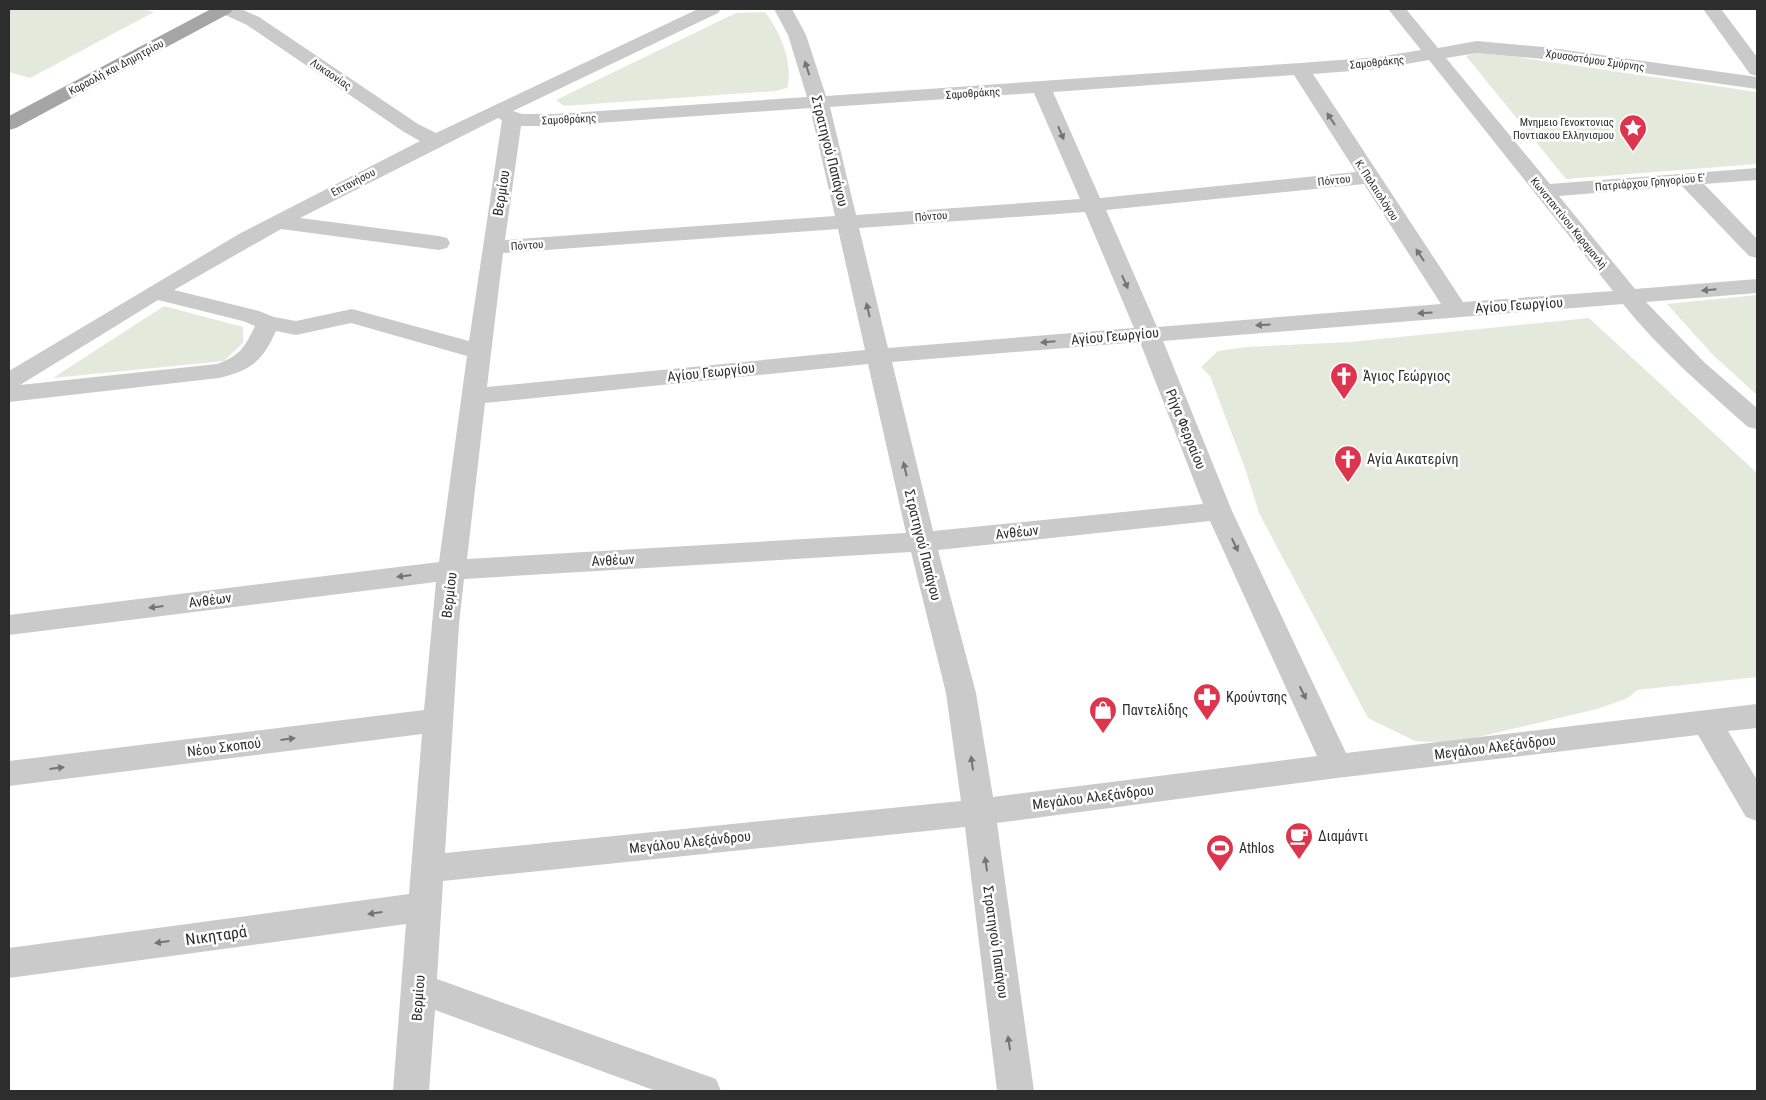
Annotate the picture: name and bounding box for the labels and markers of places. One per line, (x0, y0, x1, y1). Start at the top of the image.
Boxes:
place icon: Μνημειο Γενοκτονιας Ποντιακου Ελληνισμου (1618, 113, 1648, 152)
place label: Μνημειο Γενοκτονιας Ποντιακου Ελληνισμου (1513, 116, 1614, 142)
church icon: Άγιος Γεώργιος (1329, 361, 1359, 400)
place label: Άγιος Γεώργιος (1363, 368, 1451, 384)
church icon: Αγία Αικατερίνη (1333, 444, 1363, 483)
place label: Αγία Αικατερίνη (1367, 451, 1459, 467)
pharmacy icon: Κρούντσης (1192, 682, 1222, 721)
place label: Κρούντσης (1226, 689, 1287, 705)
shop icon: Παντελίδης (1088, 695, 1118, 734)
place label: Παντελίδης (1122, 702, 1188, 718)
cafe icon: Διαμάντι (1284, 821, 1314, 860)
place label: Διαμάντι (1318, 828, 1368, 844)
sports icon: Athlos (1205, 833, 1235, 872)
place label: Athlos (1239, 840, 1275, 856)

